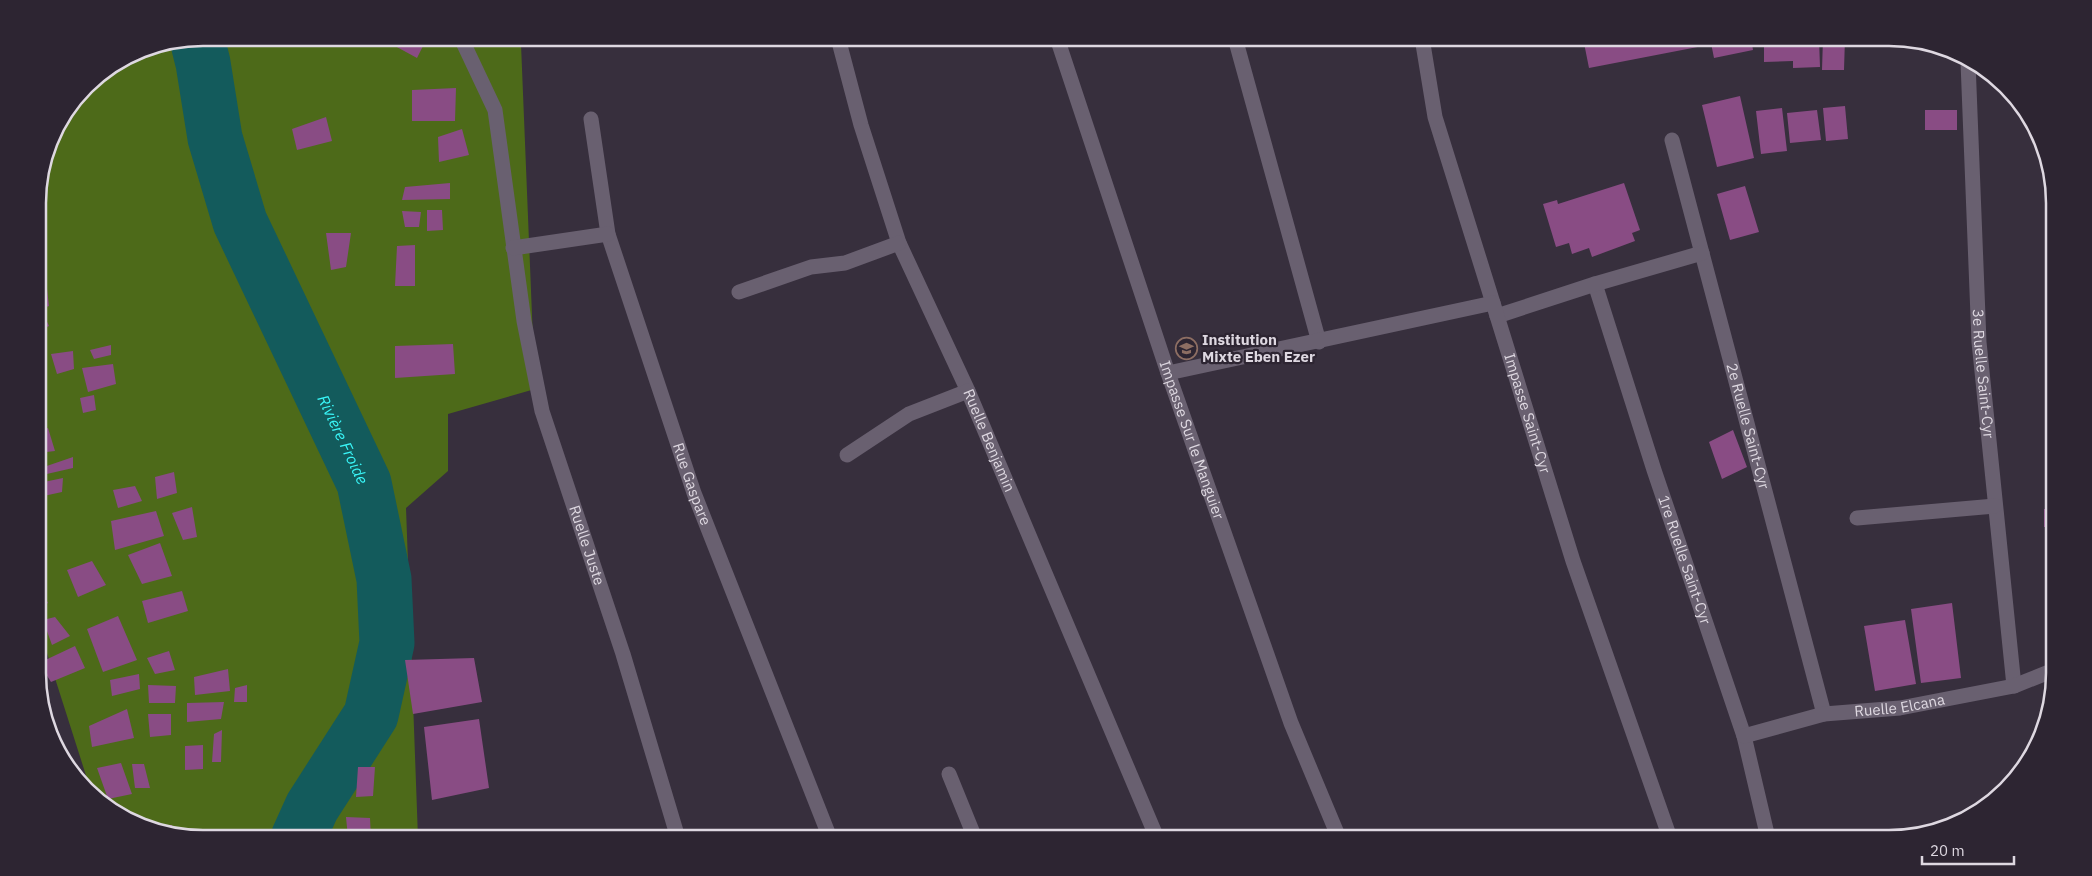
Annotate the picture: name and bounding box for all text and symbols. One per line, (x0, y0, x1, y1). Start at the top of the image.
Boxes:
street label: 3e Ruelle Saint-Cyr (1969, 309, 1999, 440)
place label: Institution Mixte Eben Ezer (1202, 330, 1315, 366)
school or university icon: Institution Mixte Eben Ezer (1174, 337, 1198, 361)
street label: Impasse Saint-Cyr (1500, 351, 1555, 476)
street label: Impasse Sur le Manguier (1156, 358, 1229, 522)
street label: 2e Ruelle Saint-Cyr (1722, 361, 1774, 492)
street label: Ruelle Benjamin (959, 386, 1020, 495)
water label: Rivière Froide (313, 391, 373, 487)
street label: Rue Gaspare (669, 440, 716, 528)
street label: 1re Ruelle Saint-Cyr (1654, 493, 1716, 627)
street label: Ruelle Juste (565, 503, 609, 588)
street label: Ruelle Elcana (1854, 690, 1946, 721)
scale bar (1922, 834, 2014, 866)
text: 20 m (1930, 841, 1965, 860)

